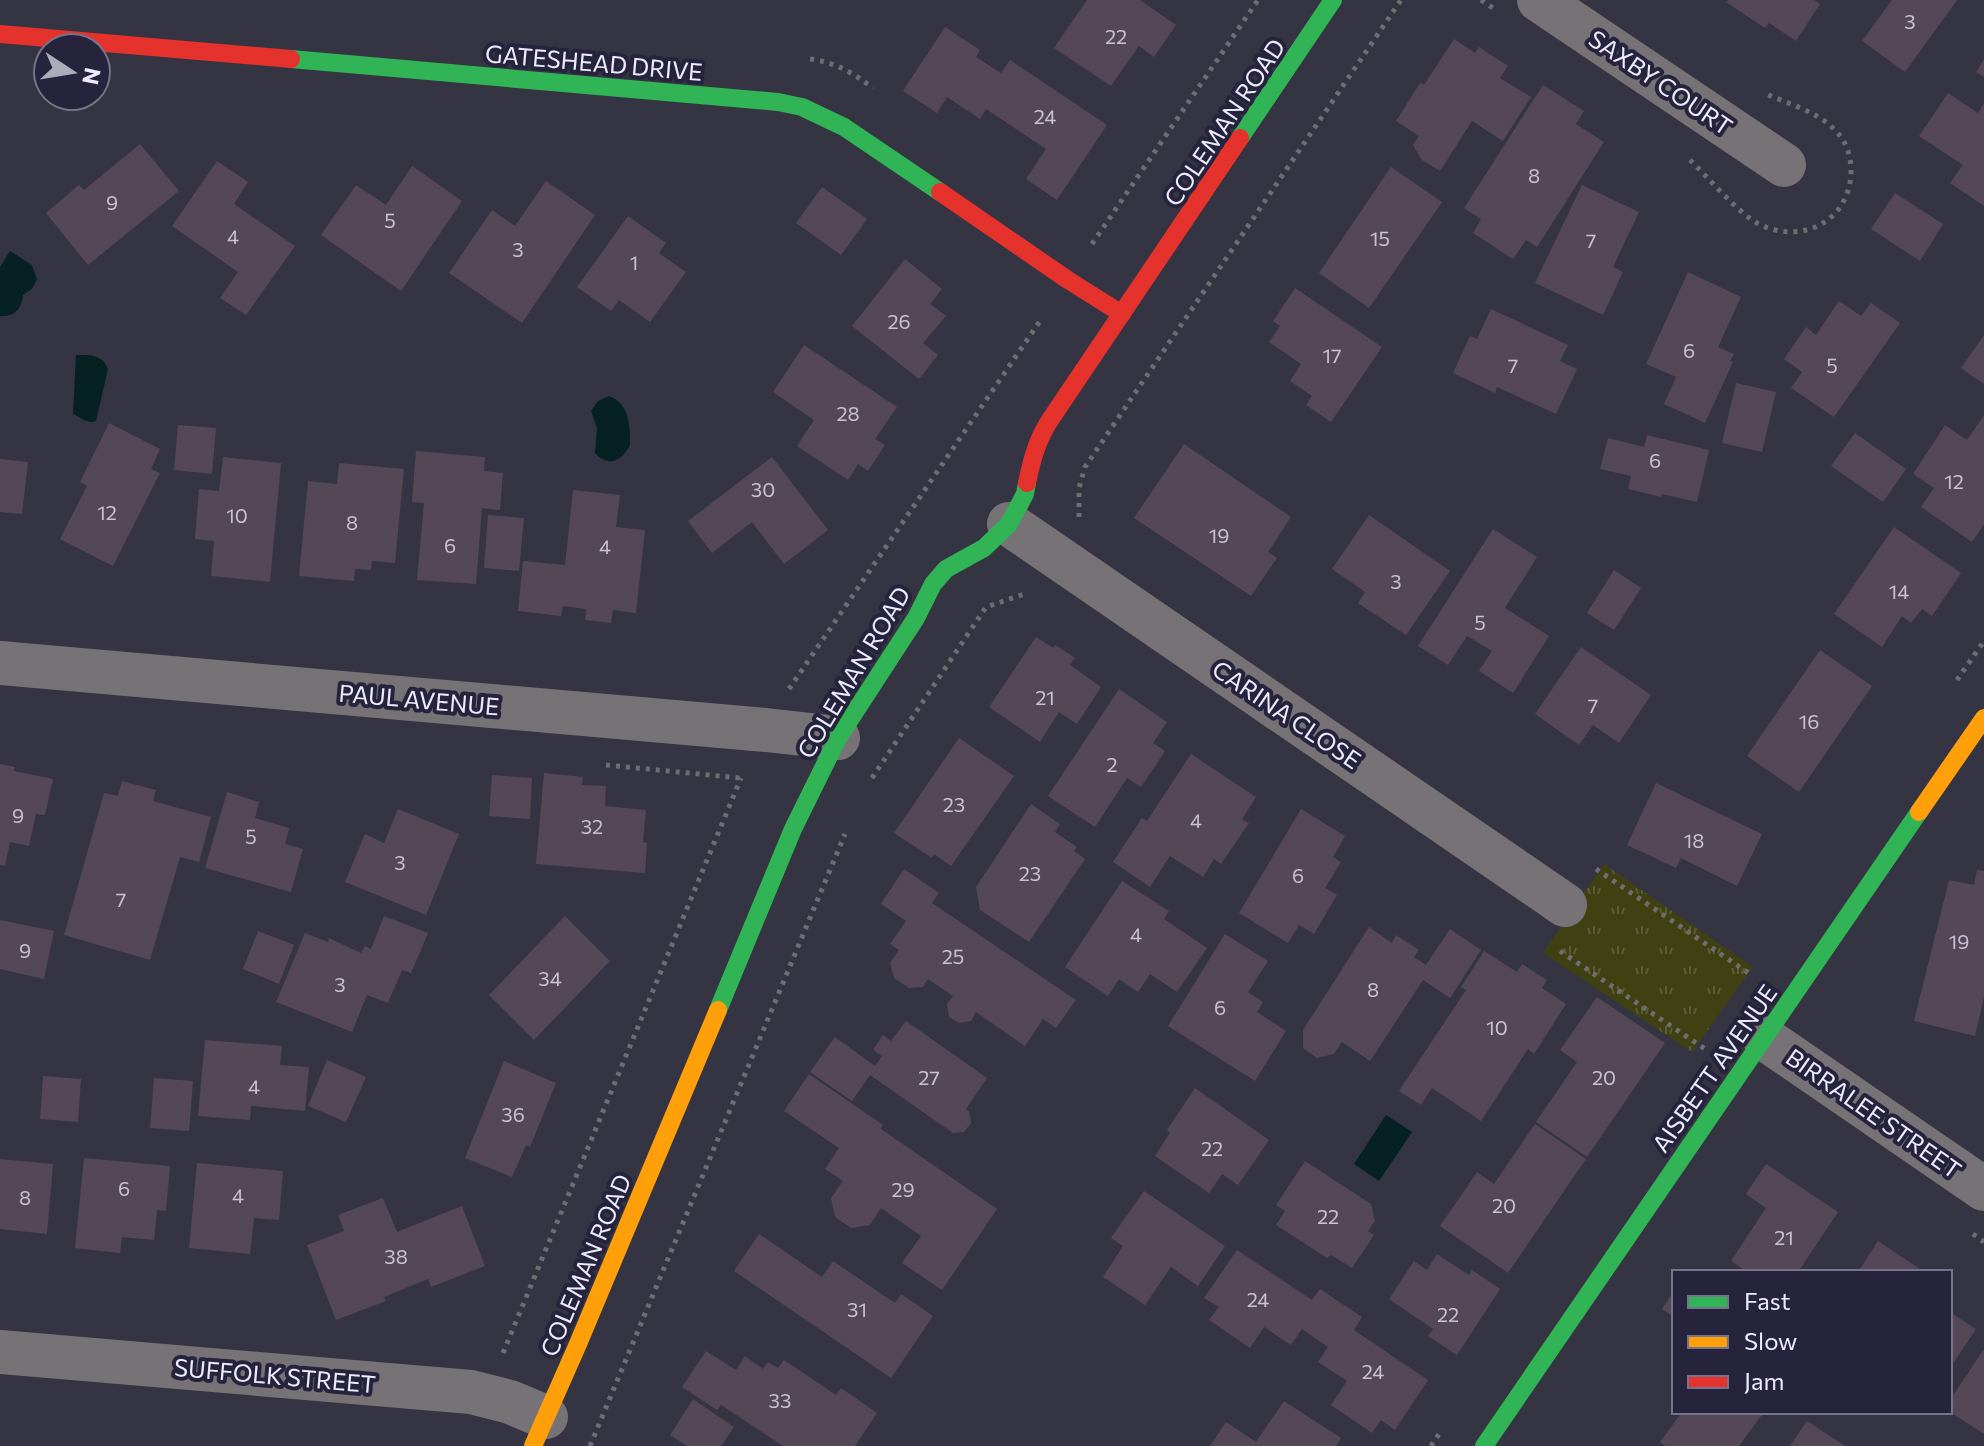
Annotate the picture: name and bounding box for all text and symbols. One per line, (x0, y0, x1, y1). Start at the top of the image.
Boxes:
house number: 3 (1904, 9, 1916, 33)
street label: SAXBY COURT (1584, 23, 1738, 141)
house number: 22 (1105, 24, 1127, 48)
north arrow (32, 32, 112, 112)
street label: COLEMAN ROAD (1157, 33, 1291, 211)
street label: GATESHEAD DRIVE (484, 38, 704, 86)
text: N (77, 65, 107, 87)
house number: 24 (1034, 104, 1056, 128)
house number: 8 (1528, 163, 1540, 187)
house number: 9 (106, 190, 118, 214)
house number: 5 (384, 208, 396, 232)
house number: 4 (227, 224, 239, 248)
house number: 15 (1370, 226, 1390, 250)
house number: 7 (1586, 228, 1596, 252)
house number: 3 (512, 237, 524, 261)
house number: 1 (630, 250, 638, 274)
house number: 26 (887, 309, 911, 333)
house number: 6 (1683, 338, 1695, 362)
house number: 17 (1322, 343, 1342, 367)
house number: 7 (1508, 353, 1518, 377)
house number: 5 (1826, 353, 1838, 377)
house number: 28 (836, 401, 860, 425)
house number: 6 (1649, 448, 1661, 472)
house number: 12 (1944, 469, 1964, 493)
house number: 30 (751, 477, 775, 501)
house number: 12 (97, 500, 117, 524)
house number: 10 (226, 503, 248, 527)
house number: 8 (346, 510, 358, 534)
house number: 19 (1209, 523, 1229, 547)
house number: 6 (444, 533, 456, 557)
house number: 4 (599, 534, 611, 558)
house number: 3 (1390, 569, 1402, 593)
house number: 14 (1889, 579, 1909, 603)
street label: COLEMAN ROAD (790, 581, 916, 763)
house number: 5 (1474, 610, 1486, 634)
street label: CARINA CLOSE (1207, 654, 1367, 774)
street label: PAUL AVENUE (338, 678, 500, 720)
house number: 21 (1035, 685, 1055, 709)
house number: 7 (1588, 693, 1598, 717)
house number: 16 (1799, 709, 1819, 733)
house number: 2 (1106, 752, 1118, 776)
house number: 23 (943, 792, 965, 816)
house number: 9 (12, 803, 24, 827)
house number: 4 (1190, 808, 1202, 832)
house number: 32 (581, 814, 603, 838)
house number: 5 (245, 824, 257, 848)
house number: 18 (1684, 828, 1704, 852)
house number: 3 (394, 850, 406, 874)
house number: 23 (1019, 861, 1041, 885)
house number: 6 (1292, 863, 1304, 887)
house number: 7 (116, 887, 126, 911)
house number: 4 (1130, 922, 1142, 946)
house number: 19 (1949, 929, 1969, 953)
house number: 9 (19, 938, 31, 962)
house number: 25 (942, 944, 964, 968)
house number: 34 (538, 966, 562, 990)
house number: 3 (334, 972, 346, 996)
house number: 8 (1367, 977, 1379, 1001)
street label: AISBETT AVENUE (1645, 979, 1783, 1157)
house number: 6 (1214, 995, 1226, 1019)
house number: 10 (1486, 1015, 1508, 1039)
street label: BIRRALEE STREET (1781, 1042, 1967, 1184)
house number: 27 (918, 1065, 940, 1089)
house number: 20 (1592, 1065, 1616, 1089)
house number: 4 (248, 1074, 260, 1098)
house number: 36 (501, 1102, 525, 1126)
house number: 22 (1201, 1136, 1223, 1160)
street label: COLEMAN ROAD (534, 1170, 636, 1360)
house number: 6 (118, 1176, 130, 1200)
house number: 29 (891, 1177, 915, 1201)
house number: 4 (232, 1183, 244, 1207)
house number: 8 (19, 1185, 31, 1209)
house number: 20 (1492, 1193, 1516, 1217)
house number: 22 (1317, 1204, 1339, 1228)
house number: 21 (1774, 1225, 1794, 1249)
house number: 38 (384, 1244, 408, 1268)
legend (1672, 1270, 1952, 1414)
text: Fast (1744, 1286, 1791, 1315)
house number: 24 (1247, 1287, 1269, 1311)
house number: 31 (847, 1297, 867, 1321)
house number: 22 (1437, 1302, 1459, 1326)
text: Slow (1744, 1326, 1797, 1355)
street label: SUFFOLK STREET (173, 1352, 377, 1398)
house number: 24 (1362, 1359, 1384, 1383)
text: Jam (1744, 1366, 1784, 1395)
house number: 33 (769, 1388, 791, 1412)

